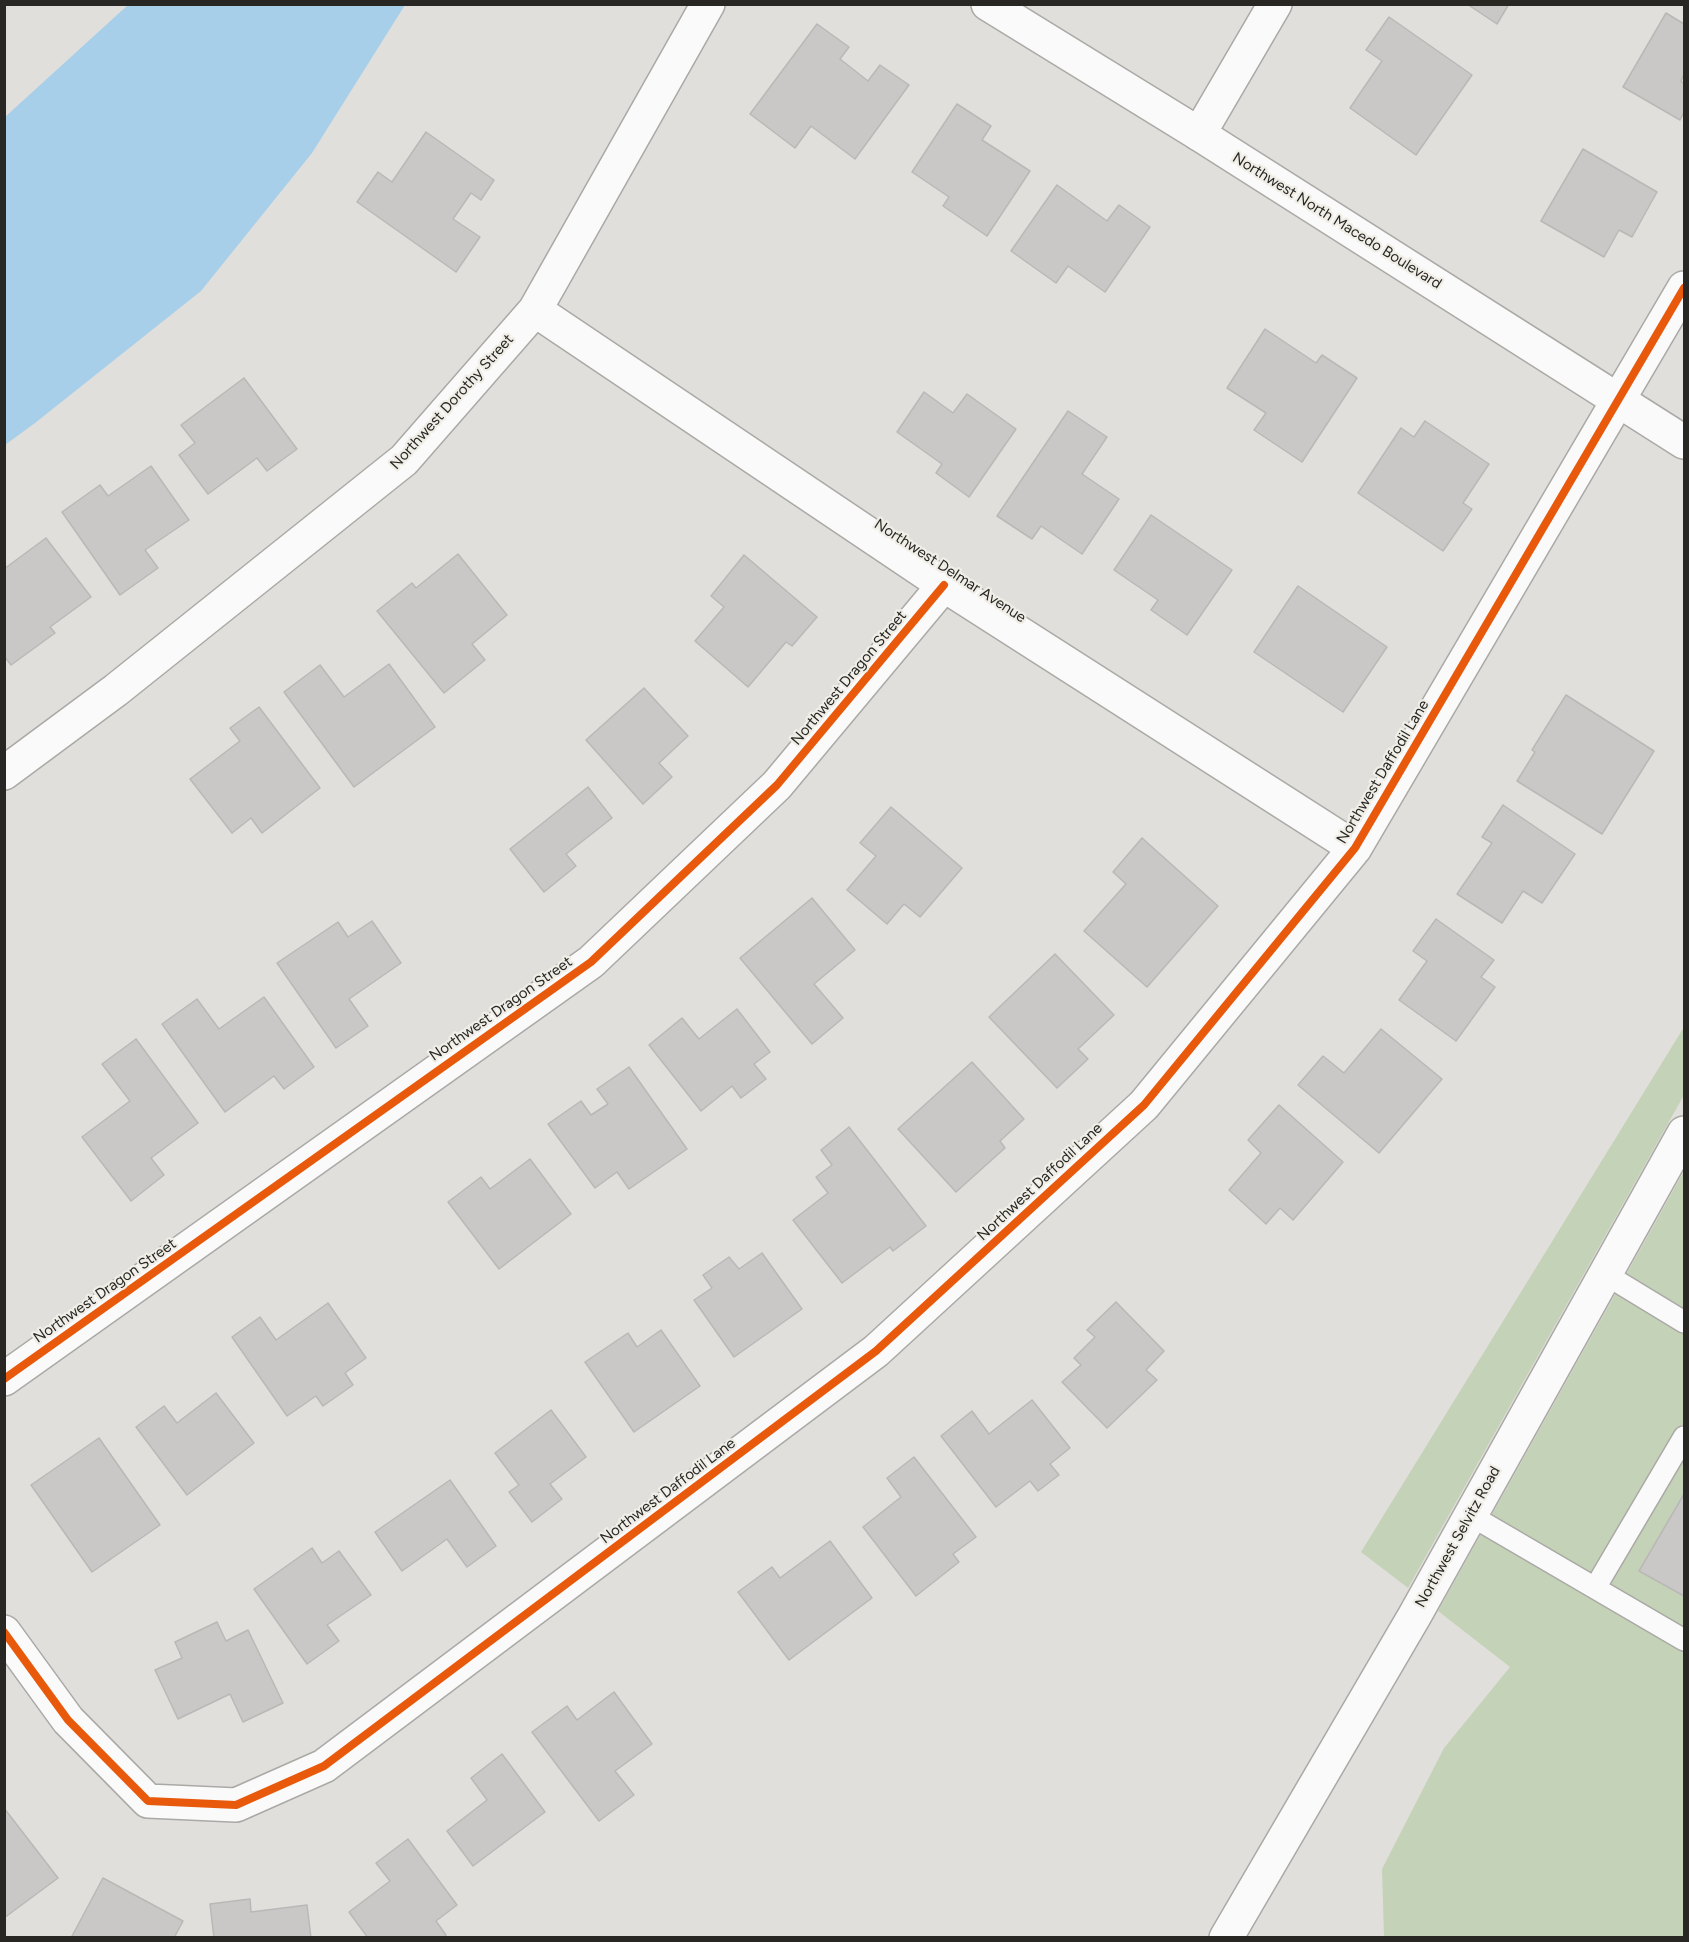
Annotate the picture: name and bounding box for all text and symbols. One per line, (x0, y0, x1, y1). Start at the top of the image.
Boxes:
street label: Northwest North Macedo Boulevard (1229, 149, 1445, 293)
street label: Northwest Dorothy Street (387, 331, 517, 473)
street label: Northwest Delmar Avenue (871, 515, 1029, 627)
street label: Northwest Dragon Street (787, 607, 911, 749)
street label: Northwest Daffodil Lane (1333, 697, 1433, 847)
street label: Northwest Dragon Street (426, 953, 576, 1065)
street label: Northwest Daffodil Lane (974, 1119, 1106, 1245)
street label: Northwest Dragon Street (30, 1235, 180, 1347)
street label: Northwest Daffodil Lane (597, 1434, 739, 1548)
street label: Northwest Selvitz Road (1412, 1463, 1504, 1611)

